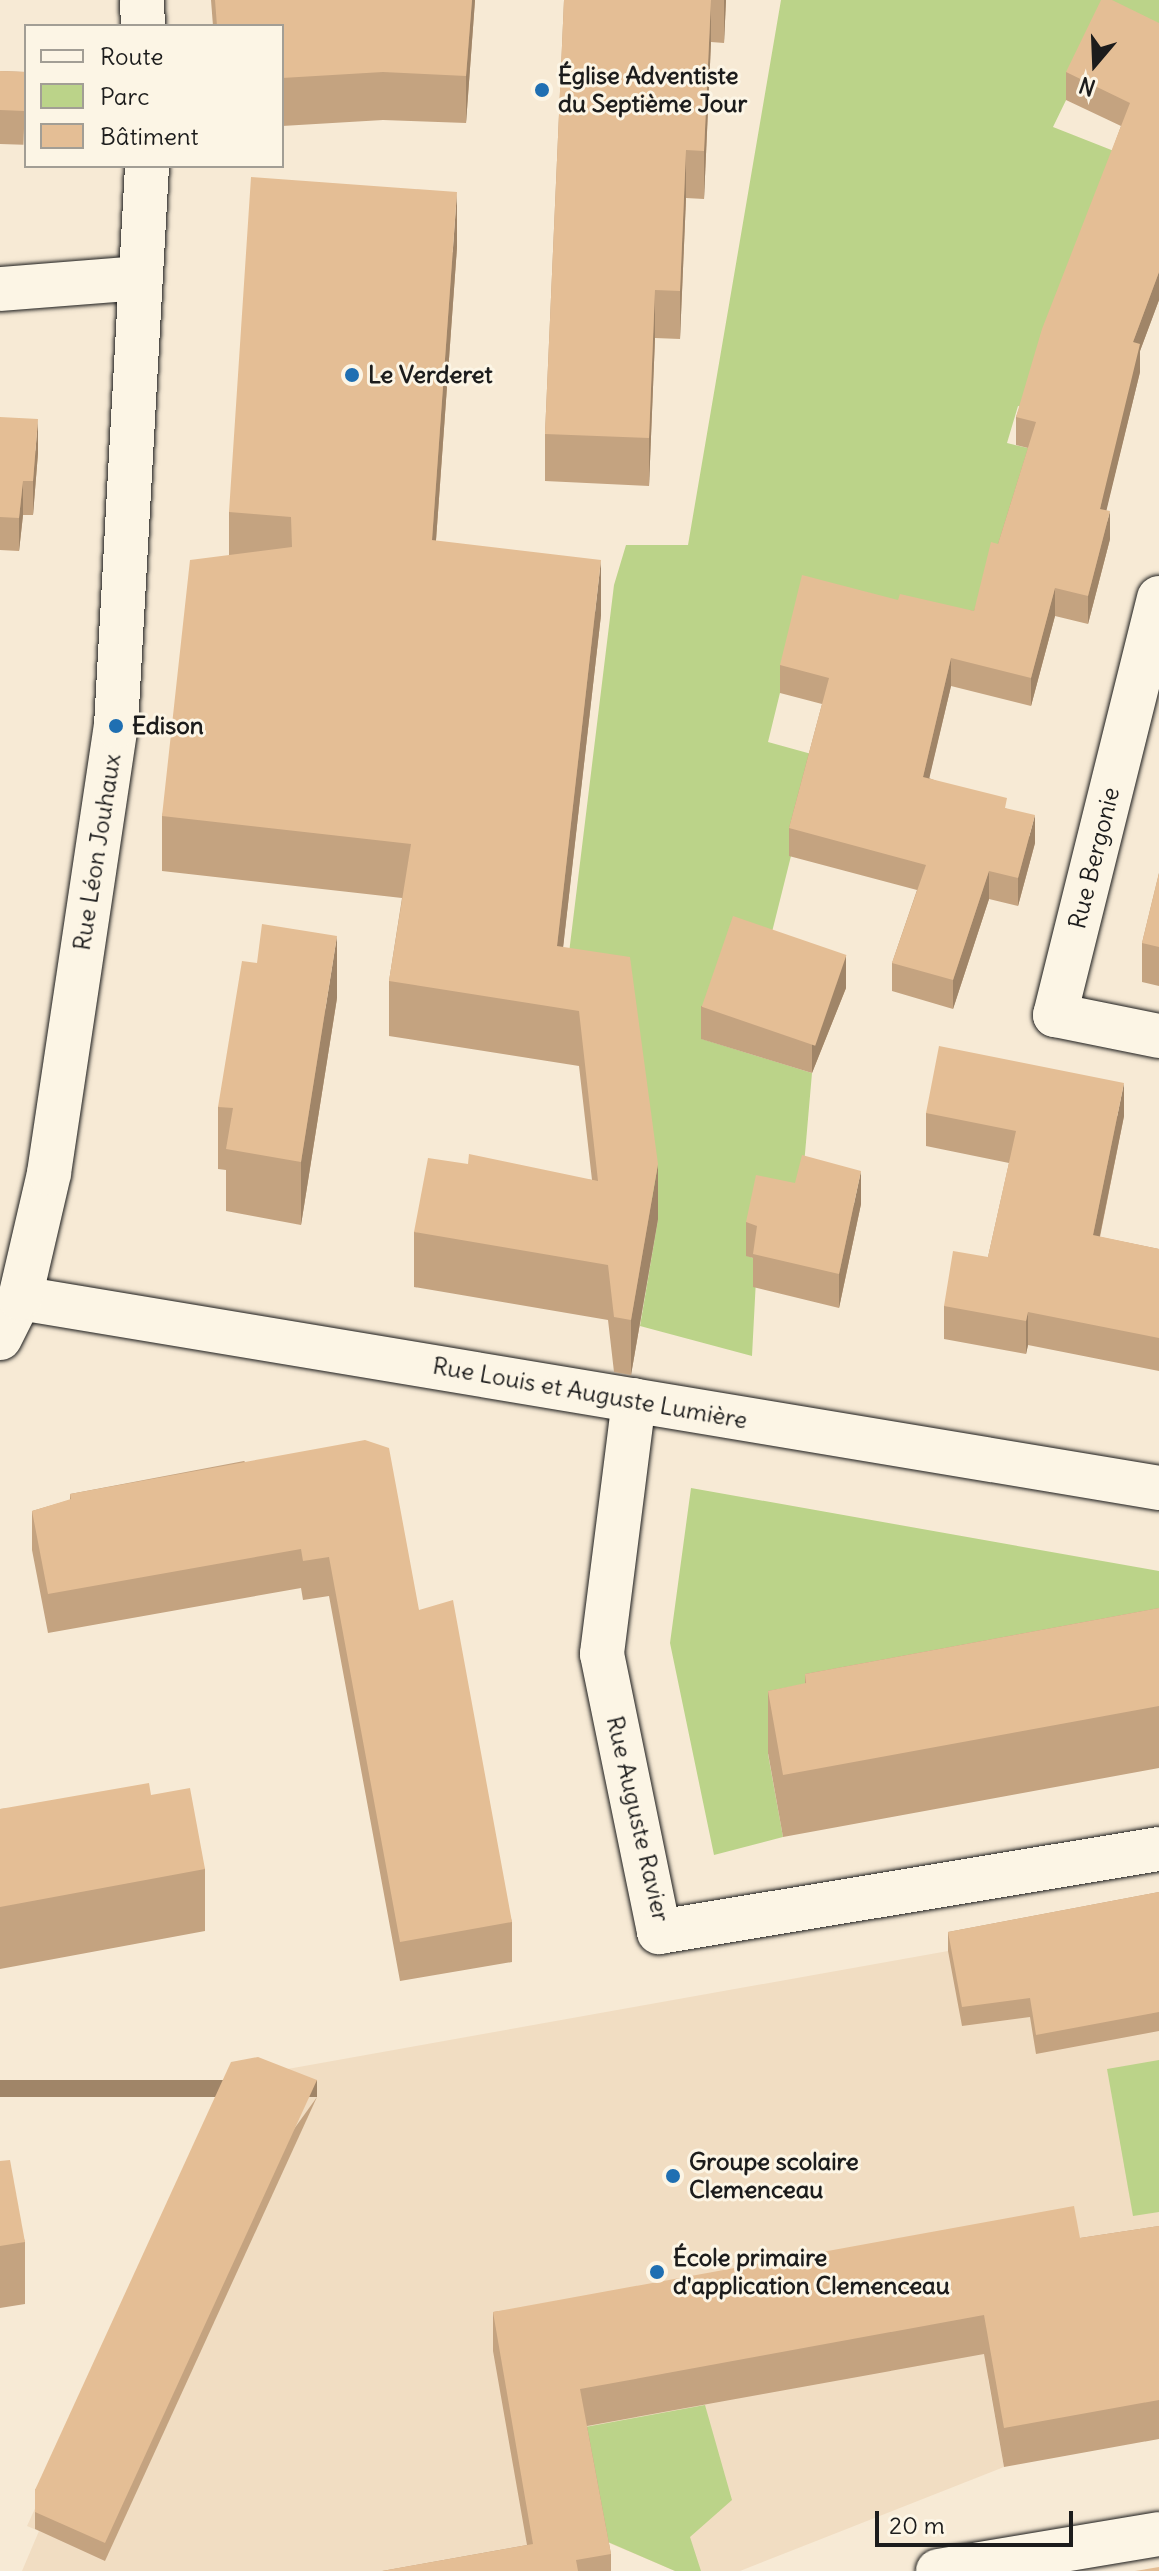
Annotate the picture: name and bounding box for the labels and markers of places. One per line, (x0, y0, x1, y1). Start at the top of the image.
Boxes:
place label: Église Adventiste du Septième Jour (558, 62, 747, 118)
marker: Église Adventiste du Septième Jour (533, 81, 551, 99)
place label: Le Verderet (368, 361, 493, 389)
marker: Le Verderet (343, 366, 361, 384)
place label: Edison (132, 712, 204, 740)
marker: Edison (107, 717, 125, 735)
place label: Groupe scolaire Clemenceau (689, 2148, 859, 2204)
marker: Groupe scolaire Clemenceau (664, 2167, 682, 2185)
place label: École primaire d'application Clemenceau (673, 2244, 950, 2300)
marker: École primaire d'application Clemenceau (648, 2263, 666, 2281)

